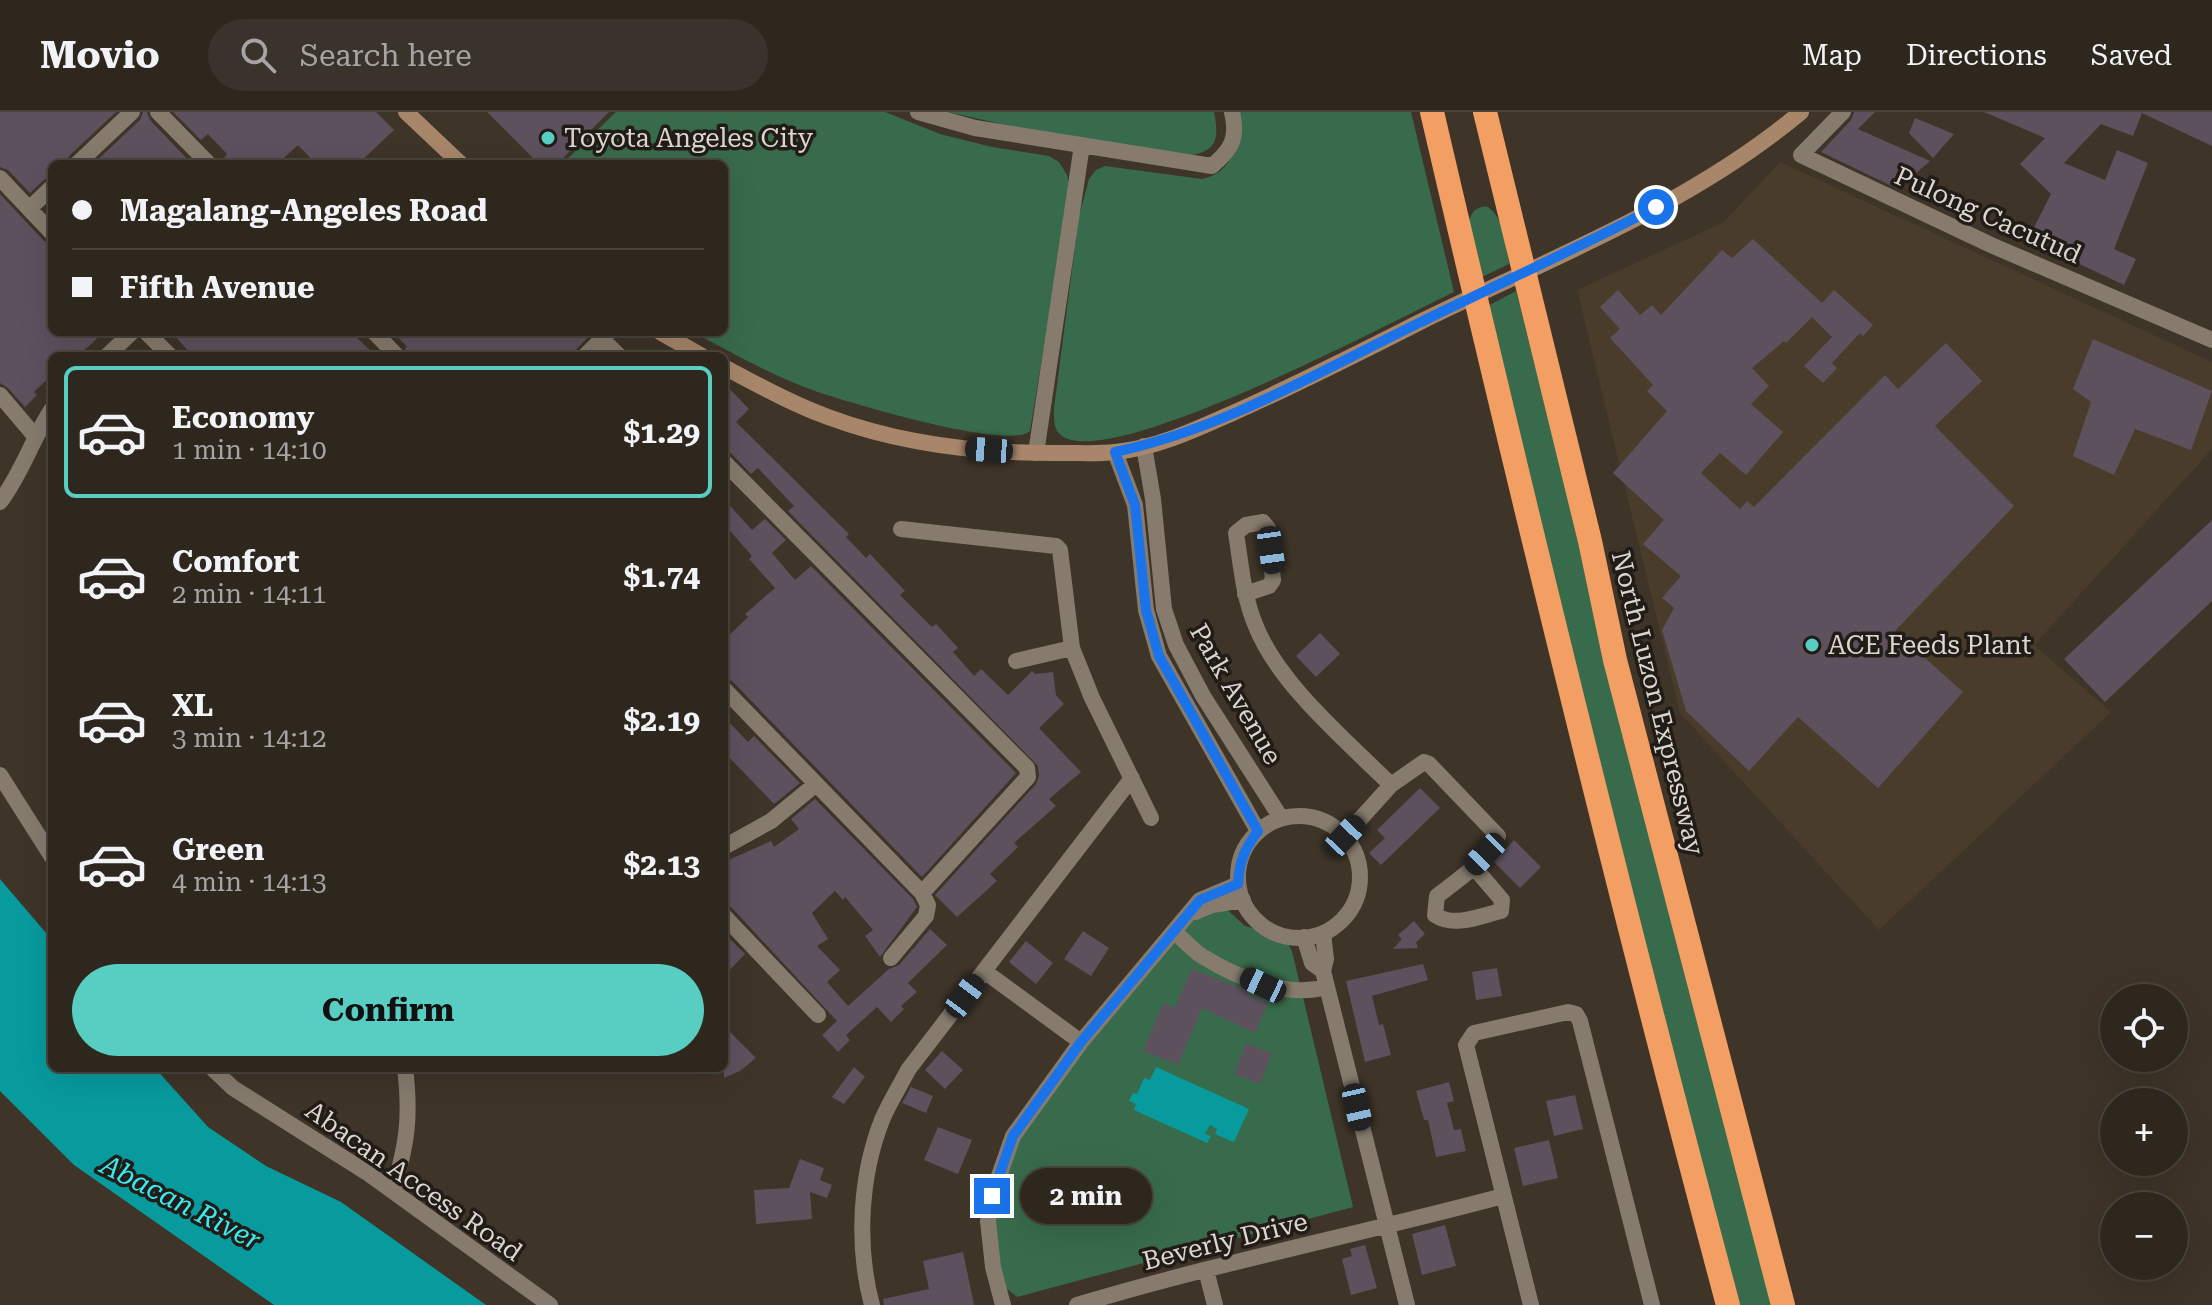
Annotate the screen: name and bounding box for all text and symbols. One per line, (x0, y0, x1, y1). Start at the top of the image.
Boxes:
search box (208, 19, 768, 91)
text: Movio (40, 33, 160, 77)
icon: search (236, 33, 280, 77)
text: Search here (300, 38, 472, 73)
text: Map (1802, 39, 1862, 72)
text: Directions (1906, 39, 2047, 72)
text: Saved (2091, 39, 2172, 72)
place label: Toyota Angeles City (564, 123, 814, 153)
marker: Toyota Angeles City (539, 129, 557, 147)
street label: Pulong Cacutud (1890, 160, 2086, 270)
route start (1638, 189, 1674, 225)
text: Magalang-Angeles Road (120, 193, 488, 228)
text: Fifth Avenue (120, 270, 315, 305)
icon: car (76, 396, 148, 468)
text: Economy (172, 400, 314, 435)
text: $1.29 (623, 415, 700, 450)
text: 1 min · 14:10 (172, 435, 327, 465)
car (964, 436, 1014, 464)
car (1256, 525, 1286, 575)
icon: car (76, 540, 148, 612)
text: Comfort (172, 544, 299, 579)
street label: North Luzon Expressway (1606, 548, 1710, 859)
text: $1.74 (623, 559, 700, 594)
text: 2 min · 14:11 (172, 579, 327, 609)
street label: Park Avenue (1184, 618, 1288, 770)
place label: ACE Feeds Plant (1828, 630, 2032, 660)
marker: ACE Feeds Plant (1803, 636, 1821, 654)
icon: car (76, 684, 148, 756)
text: XL (172, 688, 213, 723)
text: $2.19 (623, 703, 700, 738)
text: 3 min · 14:12 (172, 723, 327, 753)
car (1320, 810, 1370, 862)
icon: car (76, 828, 148, 900)
car (1460, 828, 1510, 880)
text: Green (172, 832, 264, 867)
text: $2.13 (623, 847, 700, 882)
text: 4 min · 14:13 (172, 867, 327, 897)
button: Confirm (72, 964, 704, 1056)
car (1236, 964, 1290, 1006)
car (941, 970, 989, 1022)
map controls (2100, 984, 2188, 1280)
button: locate (2100, 984, 2188, 1072)
car (1340, 1081, 1374, 1133)
button: + (2100, 1088, 2188, 1176)
street label: Abacan Access Road (300, 1095, 528, 1267)
water label: Abacan River (93, 1147, 267, 1257)
callout: 2 min (1020, 1168, 1152, 1224)
route end (974, 1178, 1010, 1214)
text: 2 min (1050, 1181, 1122, 1211)
button: − (2100, 1192, 2188, 1280)
street label: Beverly Drive (1139, 1206, 1311, 1276)

